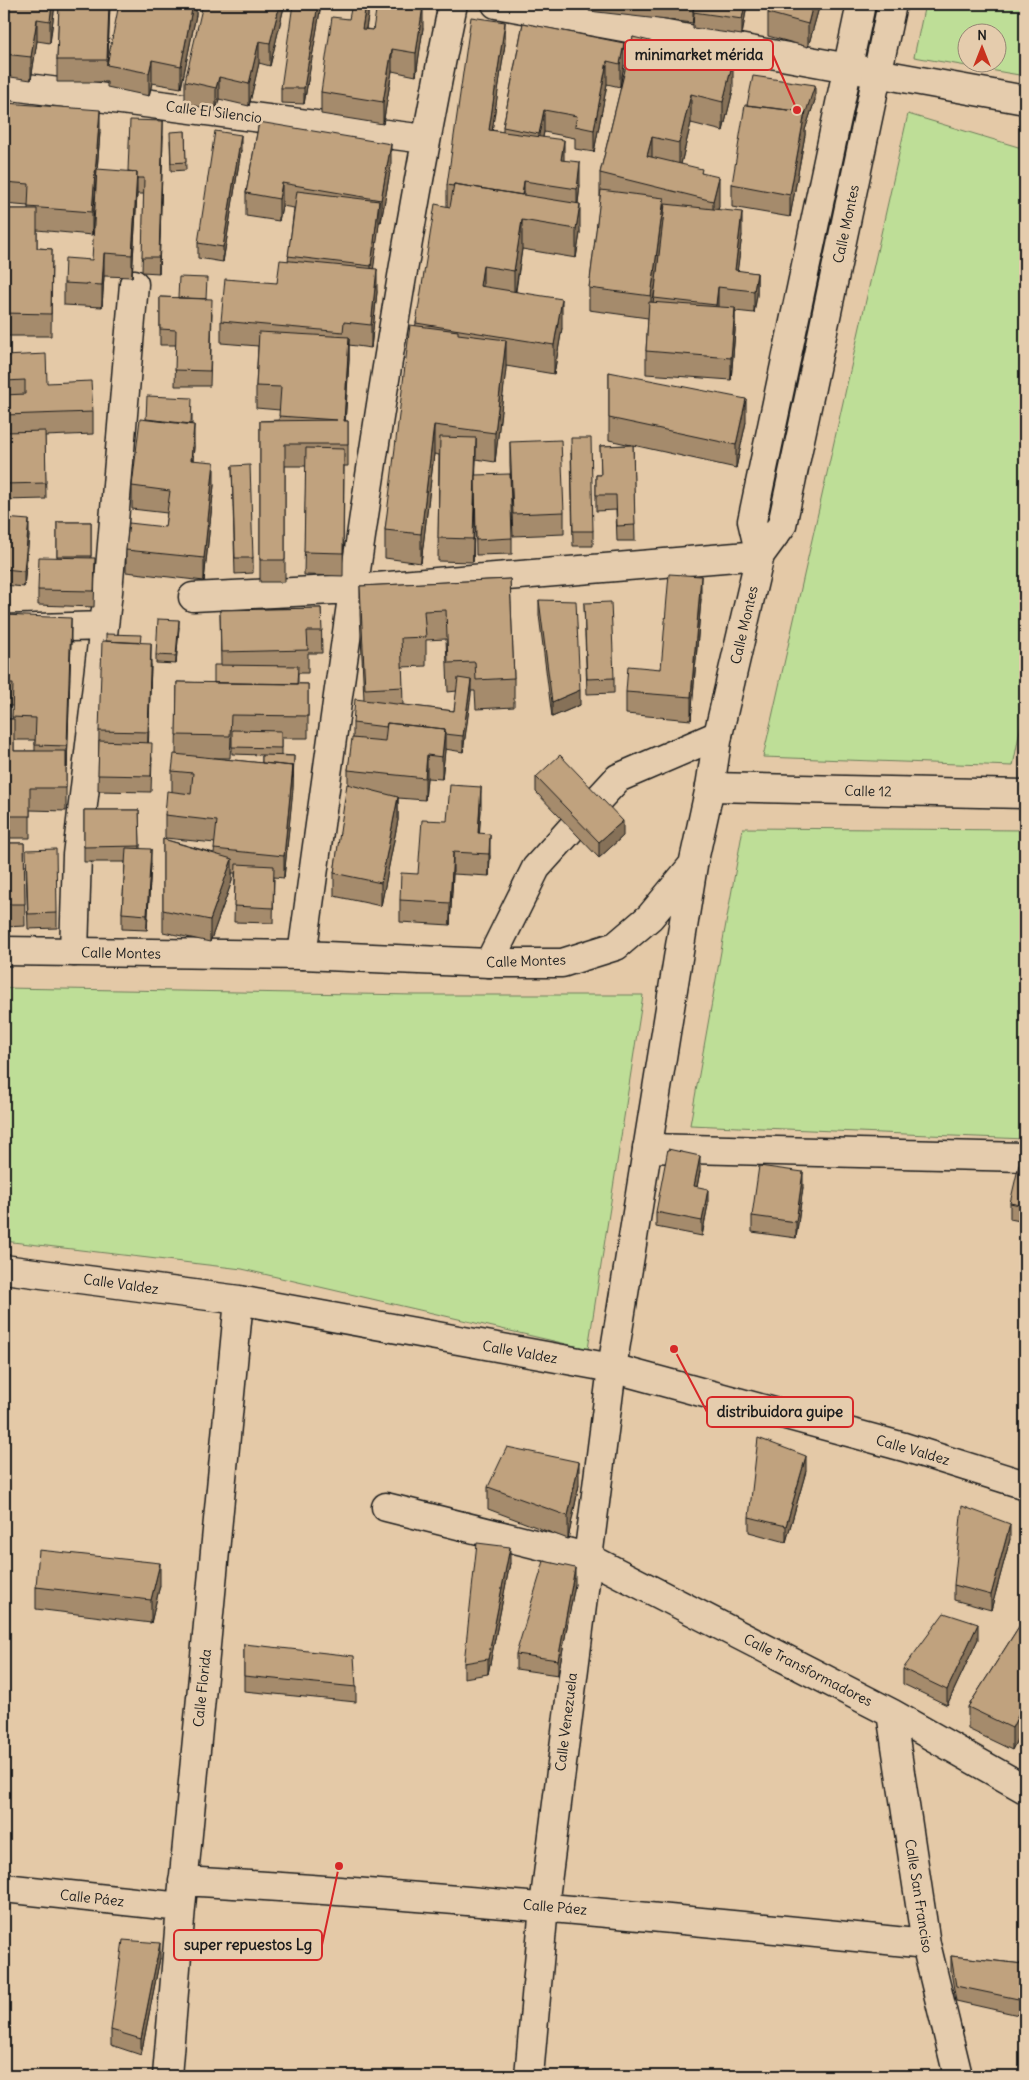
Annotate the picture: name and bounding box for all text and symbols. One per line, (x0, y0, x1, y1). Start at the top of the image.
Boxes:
north arrow (956, 22, 1006, 72)
text: N (977, 26, 987, 44)
callout: minimarket mérida (625, 40, 773, 70)
text: minimarket mérida (635, 45, 764, 64)
street label: Calle El Silencio (165, 97, 263, 127)
street label: Calle Montes (829, 183, 863, 265)
street label: Calle Montes (726, 584, 762, 666)
street label: Calle 12 (844, 782, 892, 800)
street label: Calle Montes (81, 943, 161, 963)
street label: Calle Montes (486, 951, 566, 971)
street label: Calle Valdez (82, 1270, 160, 1298)
street label: Calle Valdez (481, 1337, 559, 1368)
callout: distribuidora guipe (707, 1397, 853, 1427)
text: distribuidora guipe (717, 1402, 843, 1422)
street label: Calle Valdez (874, 1431, 952, 1469)
street label: Calle Transformadores (741, 1630, 875, 1710)
street label: Calle Florida (189, 1648, 215, 1728)
street label: Calle Venezuela (551, 1672, 581, 1772)
street label: Calle San Franciso (901, 1838, 937, 1954)
street label: Calle Páez (59, 1886, 125, 1910)
street label: Calle Páez (522, 1895, 588, 1919)
callout: super repuestos Lg (174, 1930, 322, 1960)
text: super repuestos Lg (184, 1935, 312, 1955)

